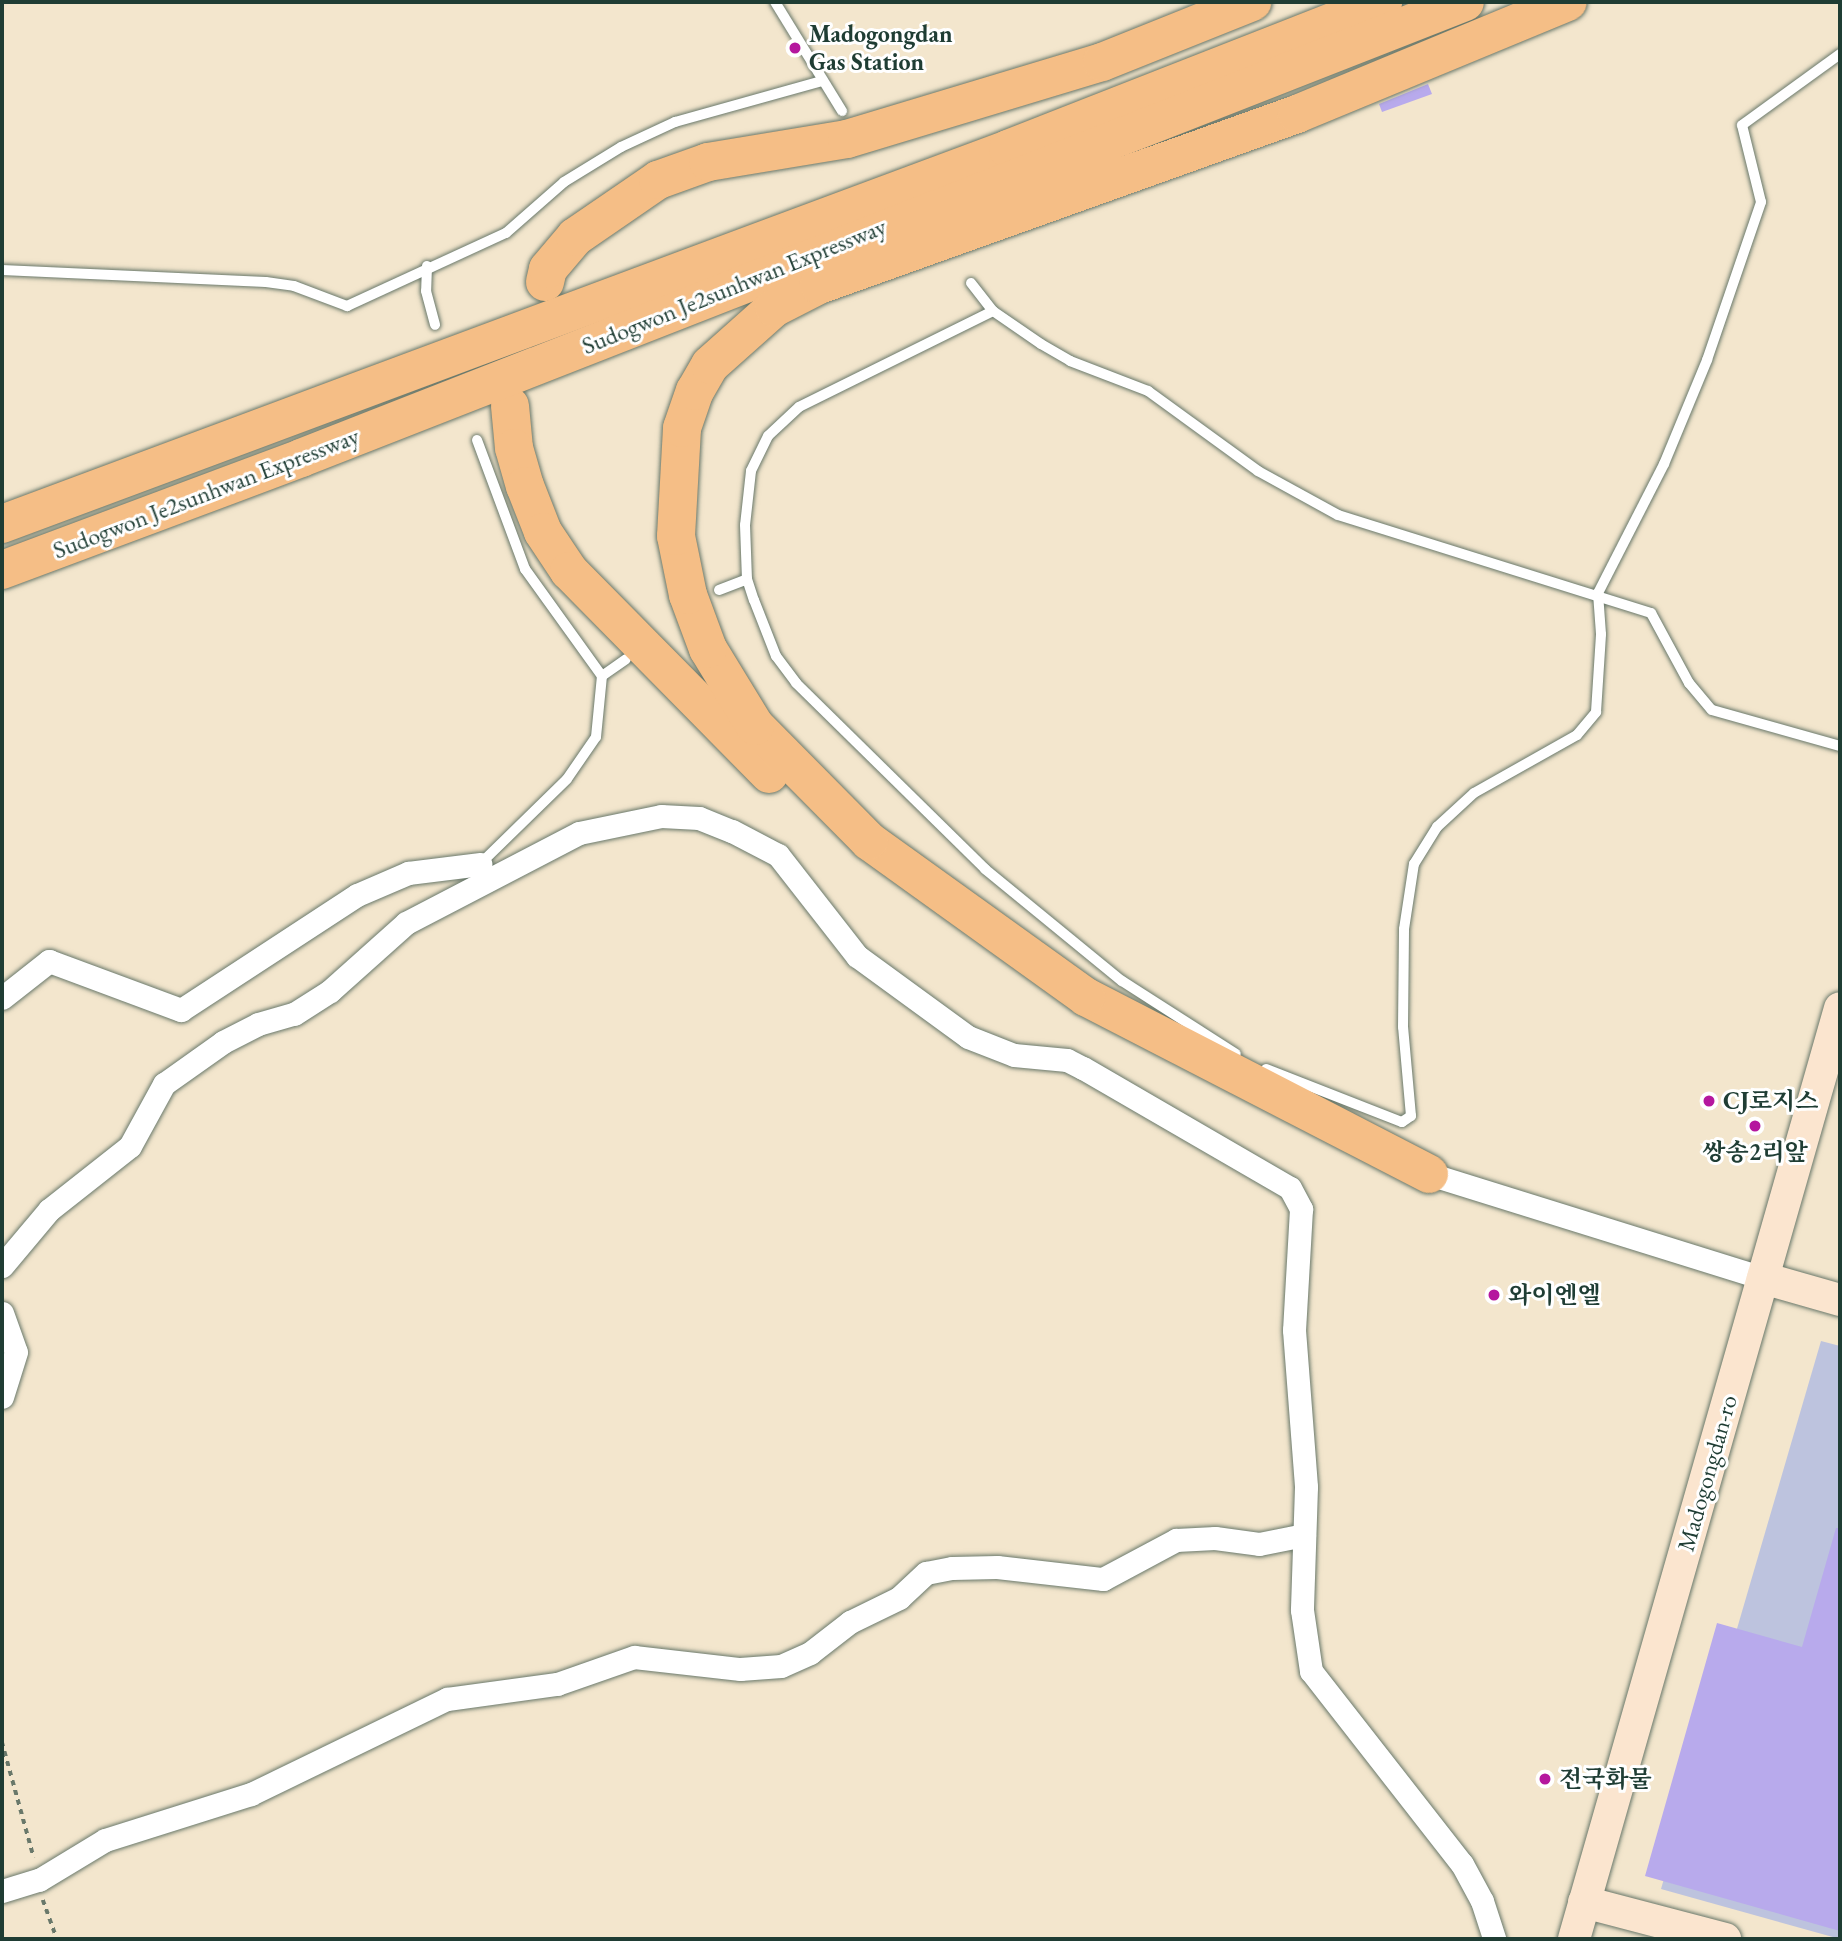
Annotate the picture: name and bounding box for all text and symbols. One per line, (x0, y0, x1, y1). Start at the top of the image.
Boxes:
place label: Madogongdan Gas Station (809, 20, 953, 76)
marker: Madogongdan Gas Station (787, 40, 803, 56)
street label: Sudogwon Je2sunhwan Expressway (578, 212, 890, 360)
street label: Sudogwon Je2sunhwan Expressway (49, 421, 363, 565)
place label: CJ로지스 (1723, 1087, 1818, 1115)
marker: CJ로지스 (1701, 1093, 1717, 1109)
marker: 쌍송2리앞 (1747, 1118, 1763, 1134)
place label: 쌍송2리앞 (1702, 1138, 1808, 1166)
place label: 와이엔엘 (1508, 1281, 1601, 1309)
marker: 와이엔엘 (1486, 1287, 1502, 1303)
street label: Madogongdan-ro (1671, 1392, 1743, 1554)
place label: 전국화물 (1559, 1765, 1652, 1793)
marker: 전국화물 (1537, 1771, 1553, 1787)

